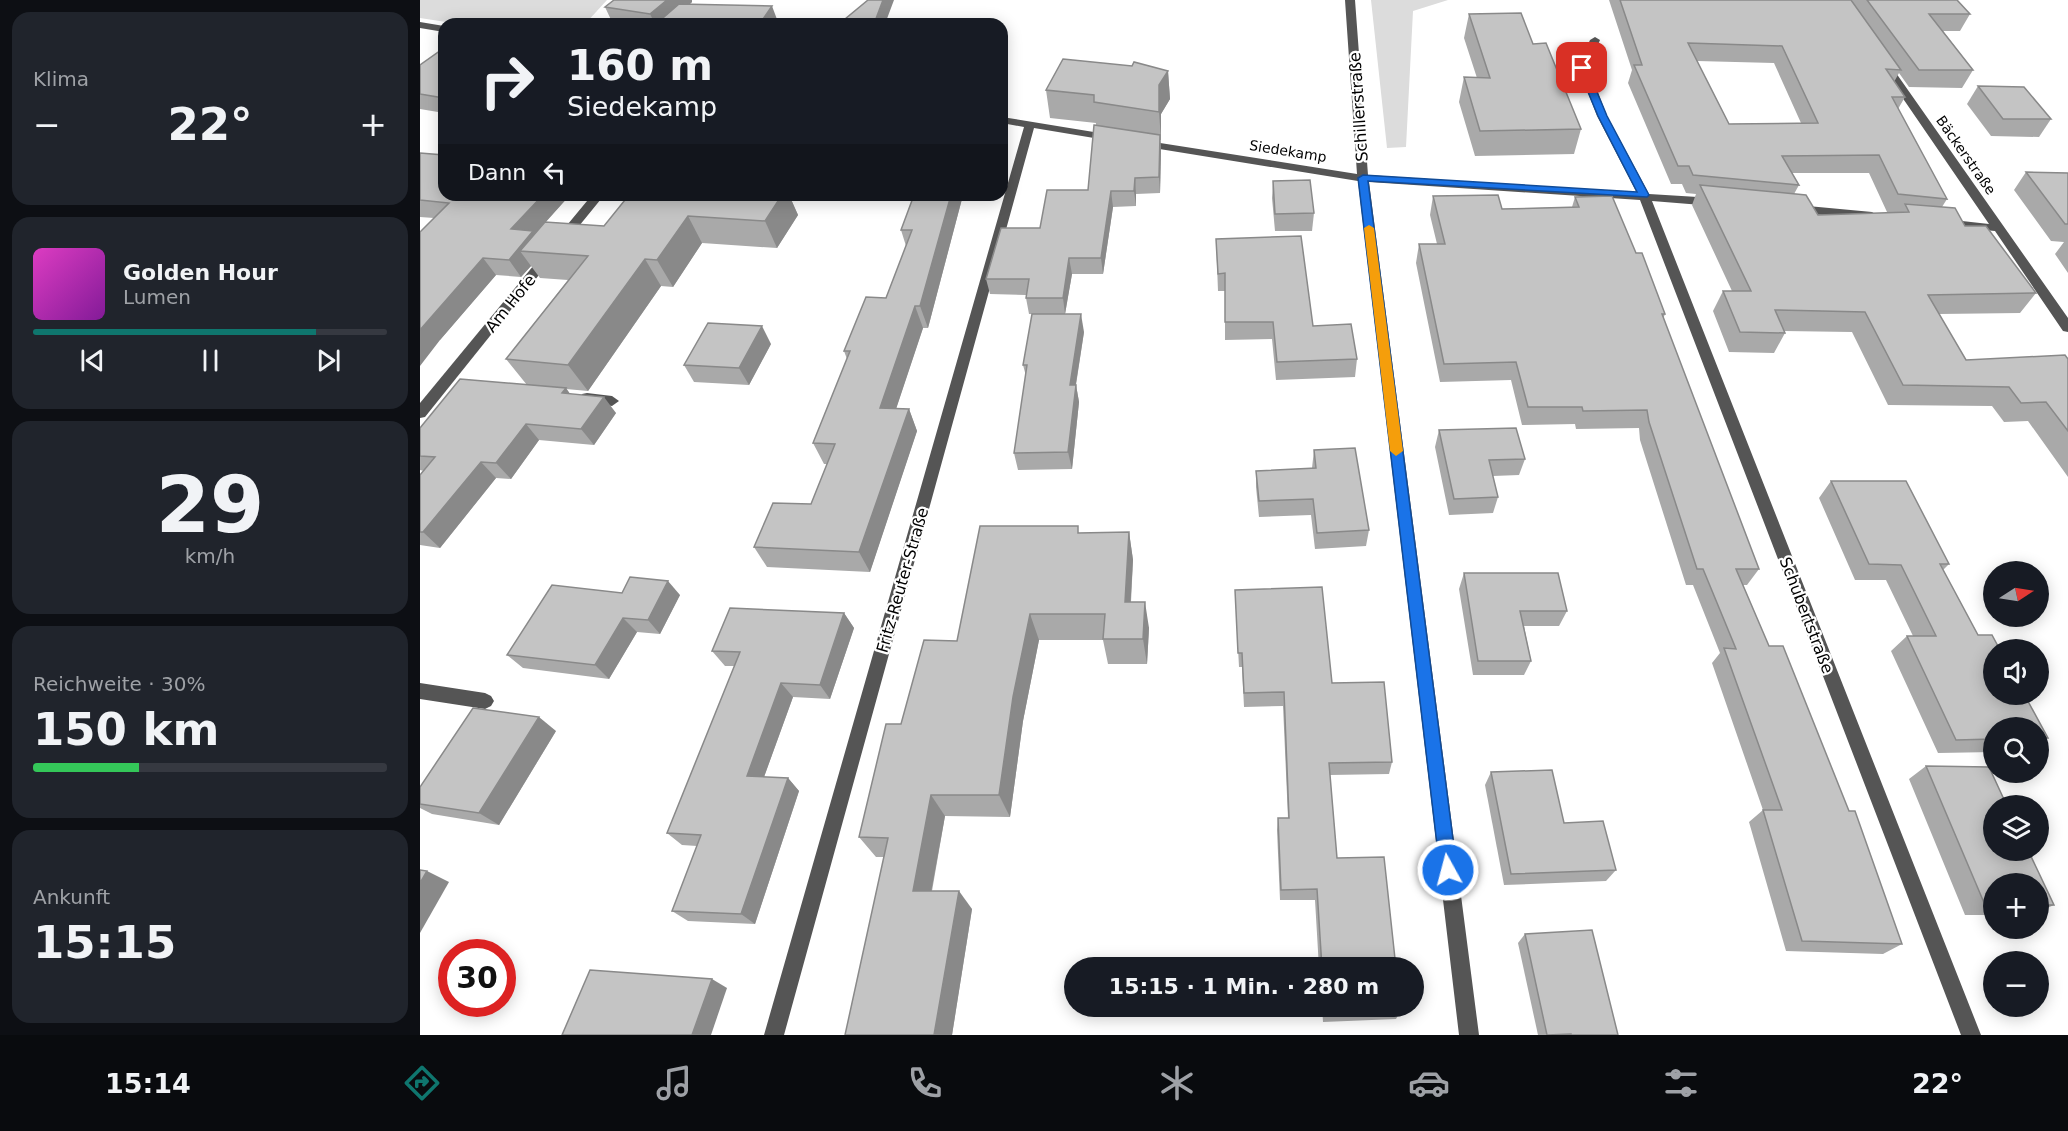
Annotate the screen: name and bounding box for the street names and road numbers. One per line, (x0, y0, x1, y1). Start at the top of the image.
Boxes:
street label: Schillerstraße (1345, 52, 1372, 162)
street label: Bäckerstraße (1933, 113, 1999, 197)
street label: Siedekamp (1248, 137, 1328, 165)
street label: Am Hofe (481, 271, 539, 336)
street label: Fritz-Reuter-Straße (873, 505, 932, 655)
street label: Schubertstraße (1776, 554, 1837, 676)

